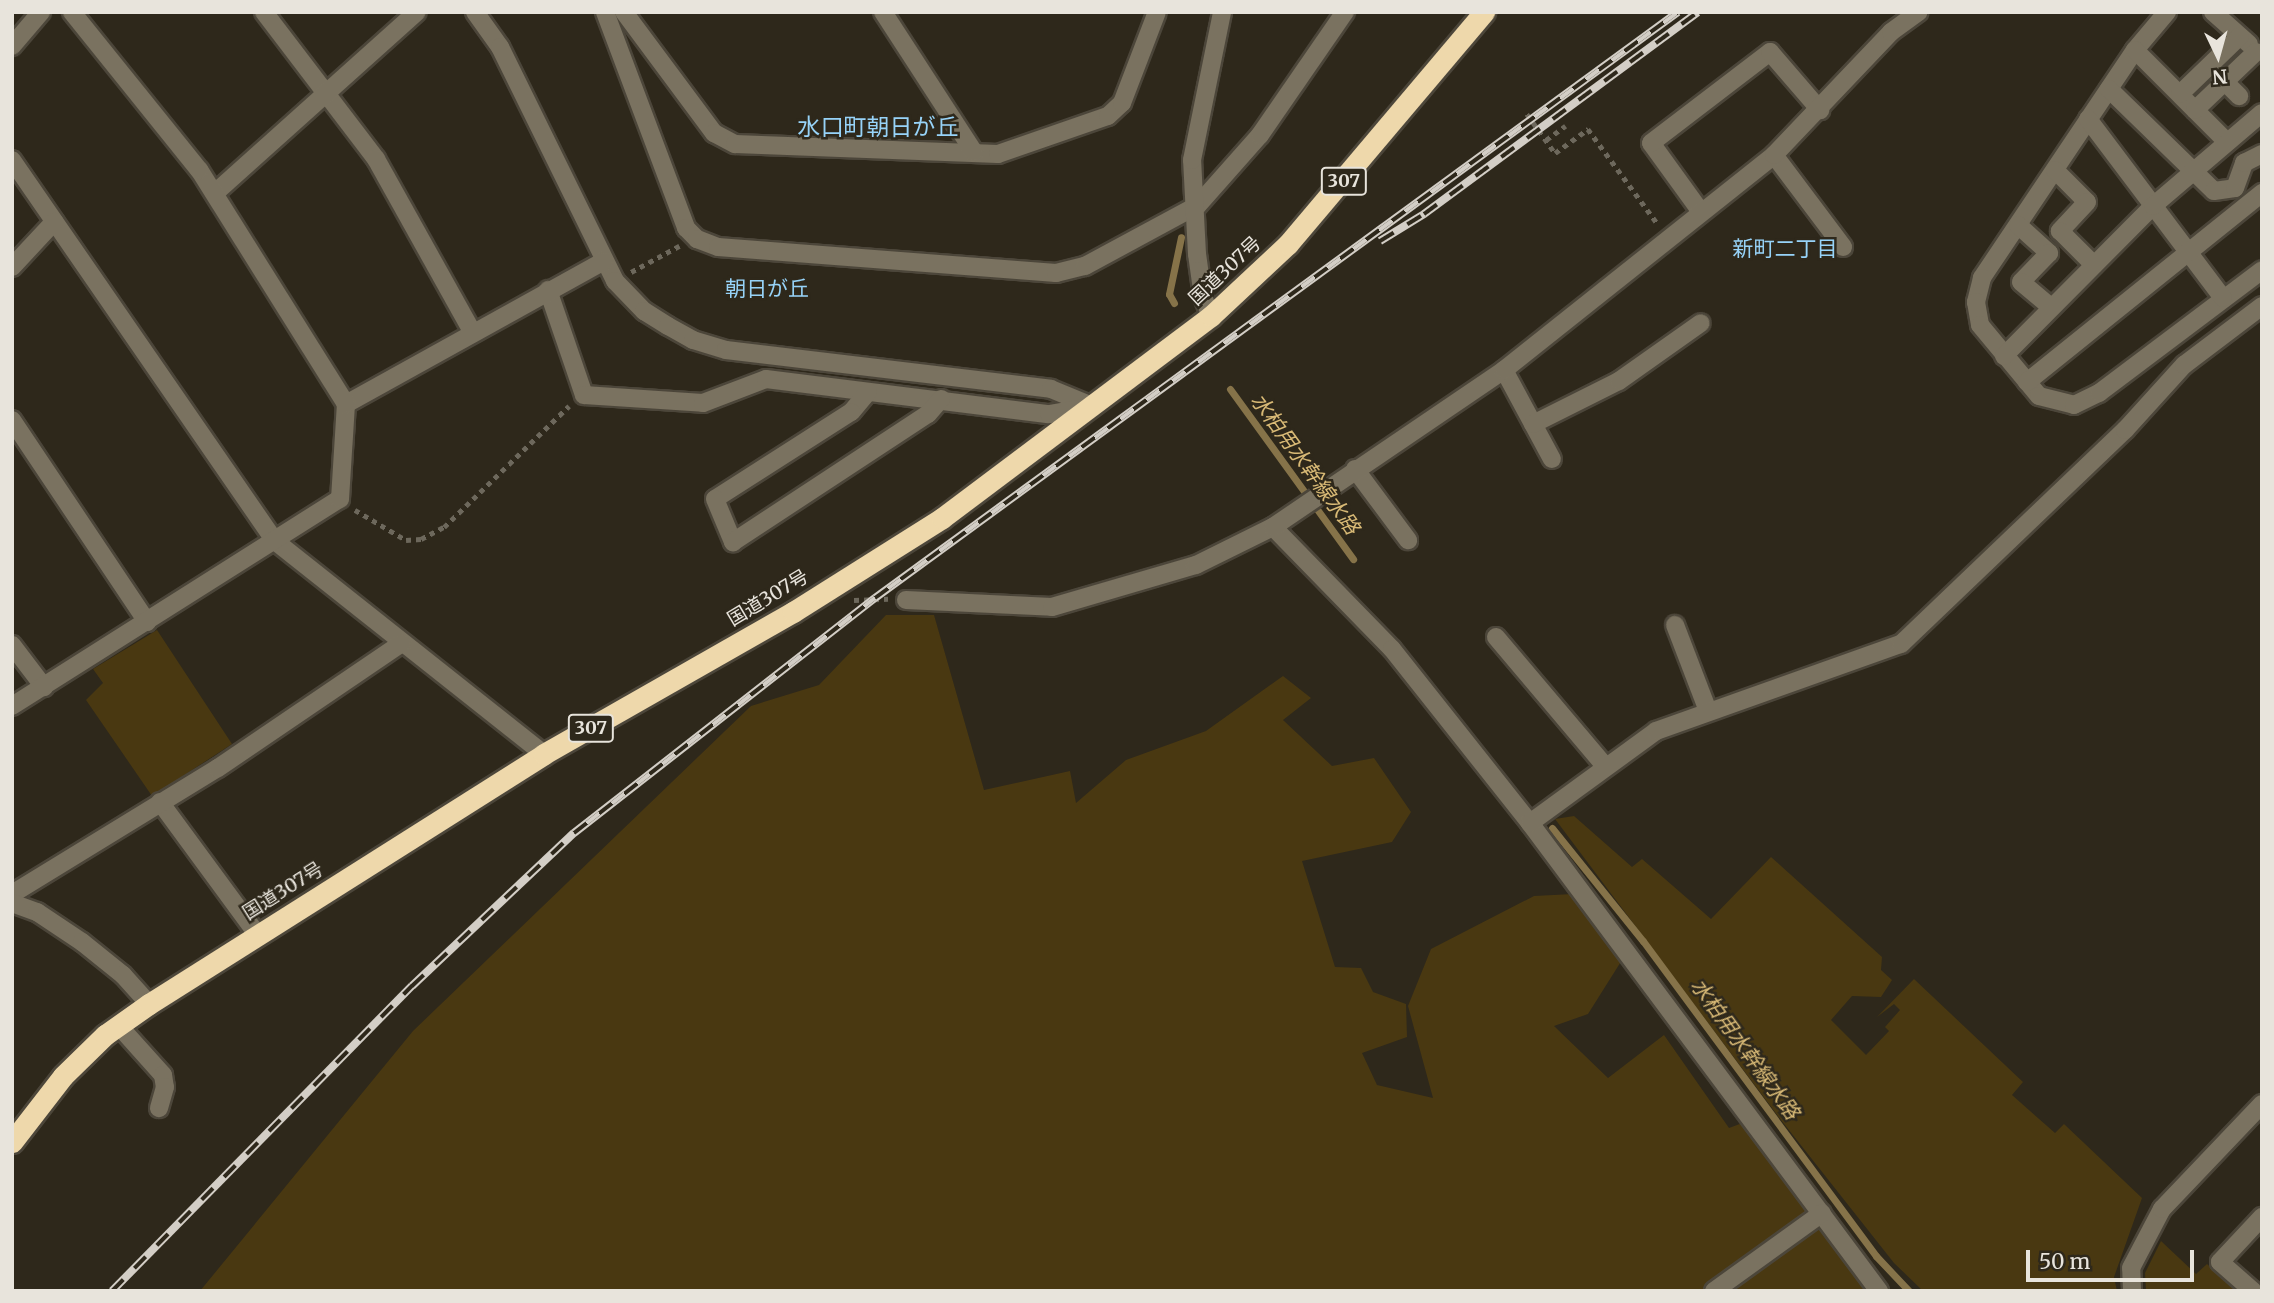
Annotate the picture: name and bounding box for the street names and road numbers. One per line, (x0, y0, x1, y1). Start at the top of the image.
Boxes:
road number: 307 (1320, 166, 1368, 196)
street label: 国道307号 (1184, 232, 1266, 310)
street label: 国道307号 (723, 565, 813, 631)
road number: 307 (566, 714, 616, 742)
street label: 国道307号 (239, 857, 327, 925)

